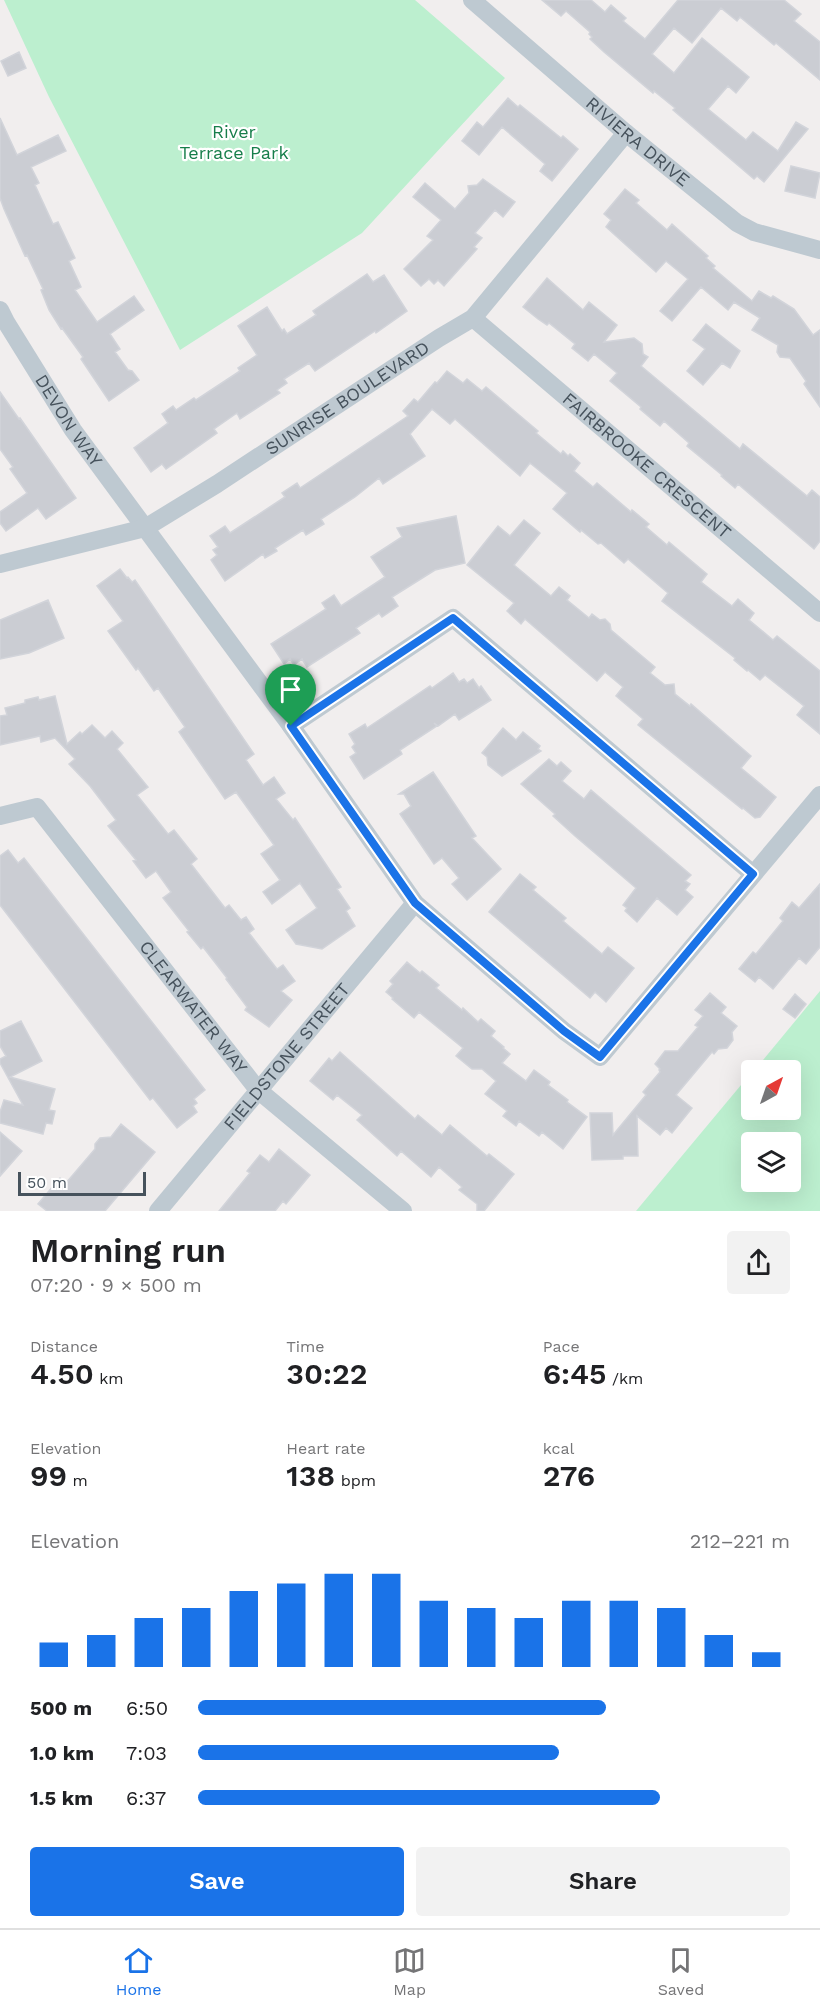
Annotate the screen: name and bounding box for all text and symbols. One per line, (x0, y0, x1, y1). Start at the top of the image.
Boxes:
street label: RIVIERA DRIVE (582, 92, 694, 190)
park label: River Terrace Park (179, 121, 289, 163)
street label: SUNRISE BOULEVARD (261, 336, 433, 459)
street label: DEVON WAY (31, 370, 107, 471)
street label: FAIRBROOKE CRESCENT (559, 388, 736, 543)
pin (265, 664, 316, 726)
icon: arrive (274, 673, 307, 706)
street label: CLEARWATER WAY (135, 936, 253, 1078)
street label: FIELDSTONE STREET (219, 978, 354, 1134)
north arrow (741, 1060, 801, 1120)
map controls (741, 1060, 801, 1192)
button: layers (741, 1132, 801, 1192)
scale bar (18, 1169, 146, 1196)
text: 50 m (27, 1173, 67, 1192)
text: Morning run (30, 1231, 226, 1270)
button: share (727, 1231, 790, 1294)
text: 07:20 · 9 × 500 m (30, 1273, 202, 1297)
text: Distance (30, 1337, 98, 1356)
text: Time (286, 1337, 324, 1356)
text: Pace (543, 1337, 580, 1356)
text: 4.50 (30, 1356, 94, 1391)
text: 30:22 (286, 1356, 368, 1391)
text: 6:45 (543, 1356, 607, 1391)
text: km (94, 1369, 124, 1388)
text: /km (607, 1369, 643, 1388)
text: Elevation (30, 1439, 101, 1458)
text: Heart rate (286, 1439, 365, 1458)
text: kcal (543, 1439, 574, 1458)
text: 99 (30, 1458, 67, 1493)
text: 138 (286, 1458, 335, 1493)
text: 276 (543, 1458, 595, 1493)
text: m (67, 1471, 88, 1490)
text: bpm (335, 1471, 376, 1490)
text: Elevation (30, 1529, 119, 1553)
text: 212–221 m (690, 1529, 790, 1553)
text: 500 m (30, 1696, 92, 1720)
text: 6:50 (126, 1696, 168, 1720)
text: 1.0 km (30, 1741, 94, 1765)
text: 7:03 (126, 1741, 167, 1765)
text: 1.5 km (30, 1786, 93, 1810)
text: 6:37 (126, 1786, 166, 1810)
button: Save (30, 1847, 404, 1916)
button: Share (416, 1847, 790, 1916)
tab: Home (116, 1944, 162, 1999)
tab: Map (393, 1944, 426, 1999)
tab: Saved (658, 1944, 704, 1999)

